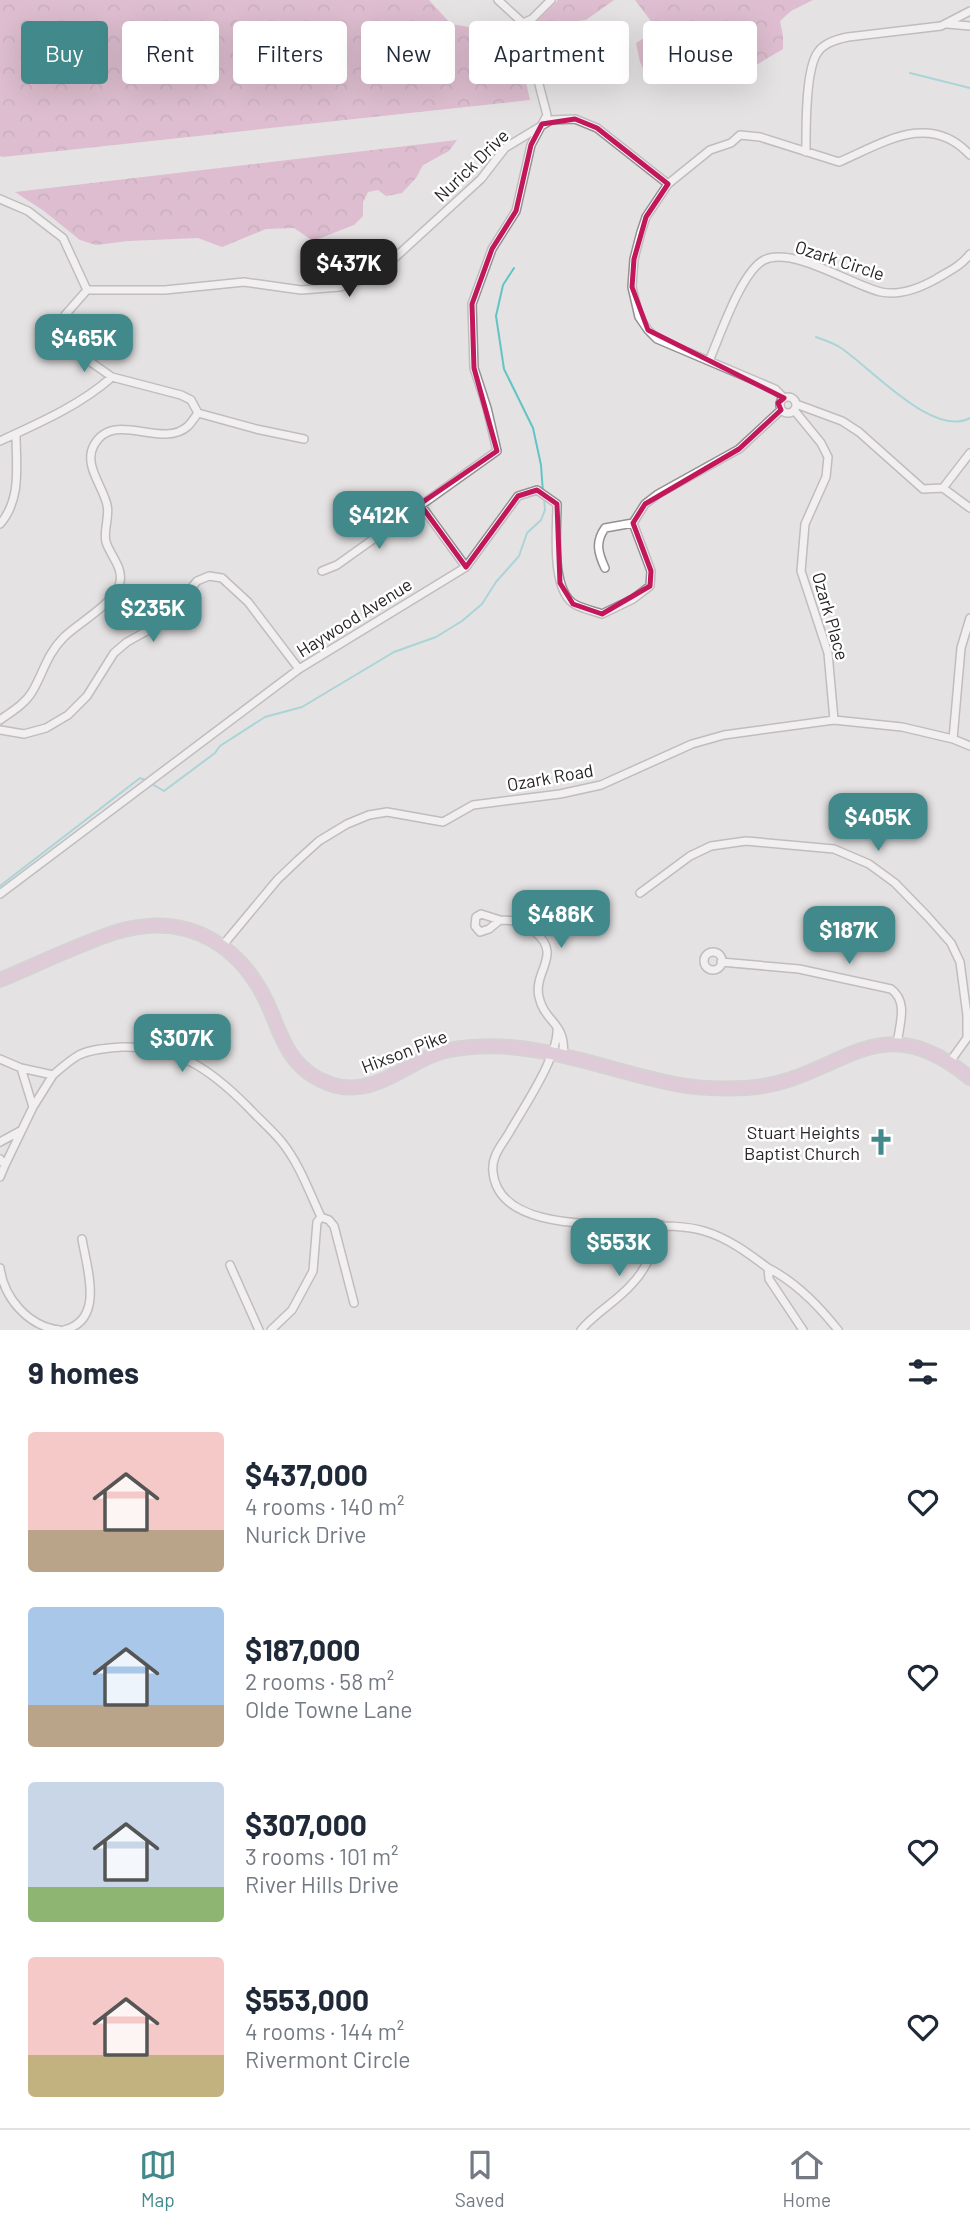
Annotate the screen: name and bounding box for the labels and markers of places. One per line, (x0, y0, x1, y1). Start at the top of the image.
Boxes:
pin: $437K (300, 240, 398, 299)
pin: $465K (35, 314, 133, 374)
pin: $412K (330, 491, 428, 551)
pin: $235K (104, 584, 202, 644)
pin: $405K (829, 794, 927, 853)
pin: $486K (512, 890, 610, 950)
pin: $187K (800, 906, 898, 966)
pin: $307K (133, 1014, 231, 1074)
place label: Stuart Heights Baptist Church (744, 1121, 860, 1164)
church icon: Stuart Heights Baptist Church (866, 1127, 896, 1157)
pin: $553K (570, 1218, 668, 1278)

